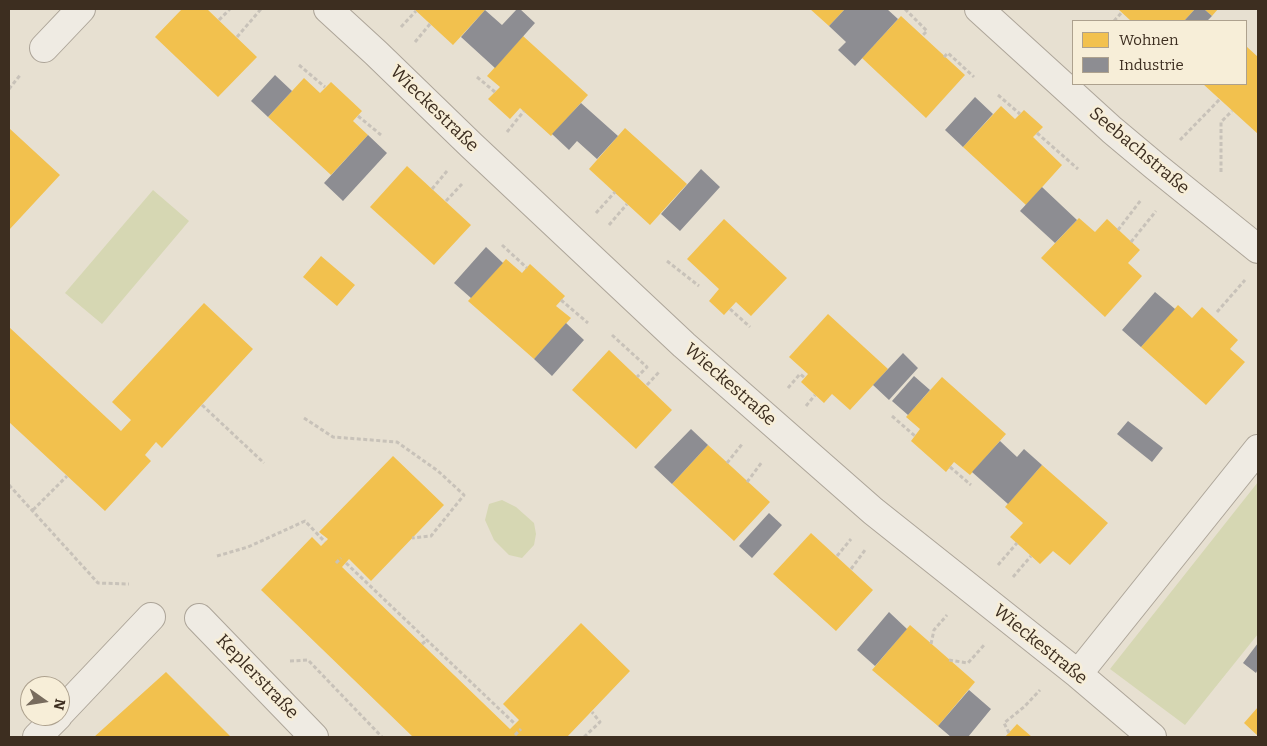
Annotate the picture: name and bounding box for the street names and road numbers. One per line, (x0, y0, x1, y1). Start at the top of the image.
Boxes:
street label: Wieckestraße (385, 61, 483, 157)
street label: Seebachstraße (1084, 103, 1194, 199)
street label: Wieckestraße (680, 339, 780, 431)
street label: Wieckestraße (989, 600, 1091, 690)
street label: Keplerstraße (211, 630, 303, 724)

